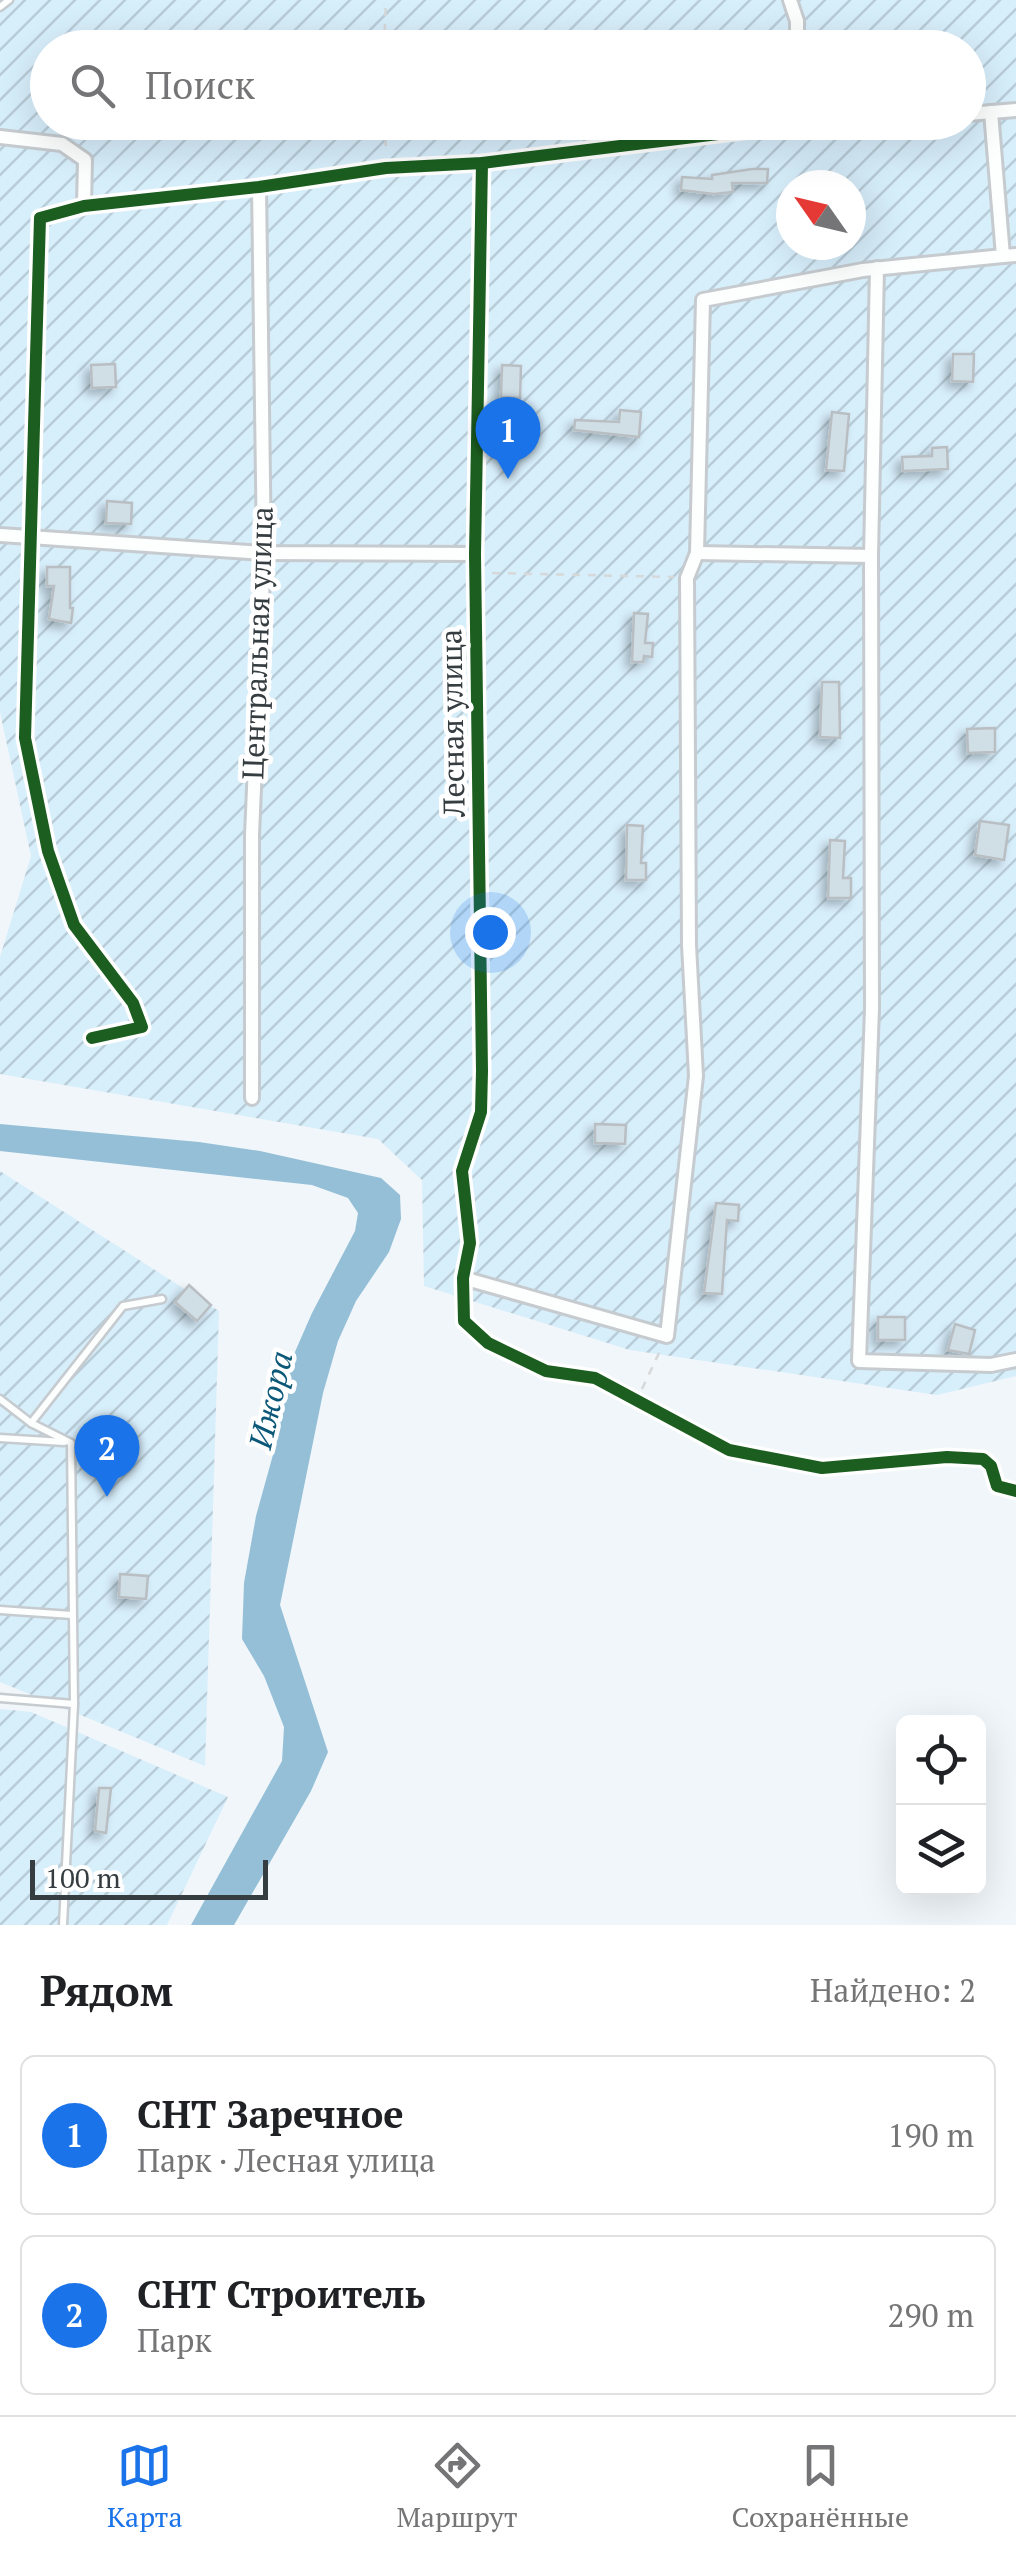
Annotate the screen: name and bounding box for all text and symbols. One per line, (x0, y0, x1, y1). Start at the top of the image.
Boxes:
search box (30, 30, 986, 140)
icon: search (65, 58, 120, 113)
text: Поиск (145, 60, 255, 110)
north arrow (776, 170, 866, 260)
pin: 1 (476, 396, 540, 479)
street label: Центральная улица (232, 506, 282, 780)
street label: Лесная улица (430, 629, 474, 818)
your location (465, 907, 516, 958)
water label: Ижора (238, 1347, 302, 1454)
pin: 2 (74, 1414, 140, 1497)
map controls (896, 1715, 986, 1895)
button: locate (896, 1715, 986, 1805)
button: layers (896, 1805, 986, 1895)
scale bar (30, 1855, 268, 1900)
text: 100 m (45, 1859, 121, 1896)
text: Рядом (40, 1962, 173, 2018)
text: Найдено: 2 (810, 1969, 976, 2011)
text: СНТ Заречное (137, 2089, 404, 2139)
text: 1 (65, 2114, 84, 2156)
text: 190 m (887, 2114, 974, 2156)
text: Парк · Лесная улица (137, 2139, 435, 2181)
text: СНТ Строитель (137, 2269, 426, 2319)
text: 2 (65, 2294, 84, 2336)
text: 290 m (887, 2294, 974, 2336)
text: Парк (137, 2319, 212, 2361)
tab: Карта (107, 2438, 183, 2535)
tab: Маршрут (396, 2438, 518, 2535)
tab: Сохранённые (732, 2438, 909, 2535)

